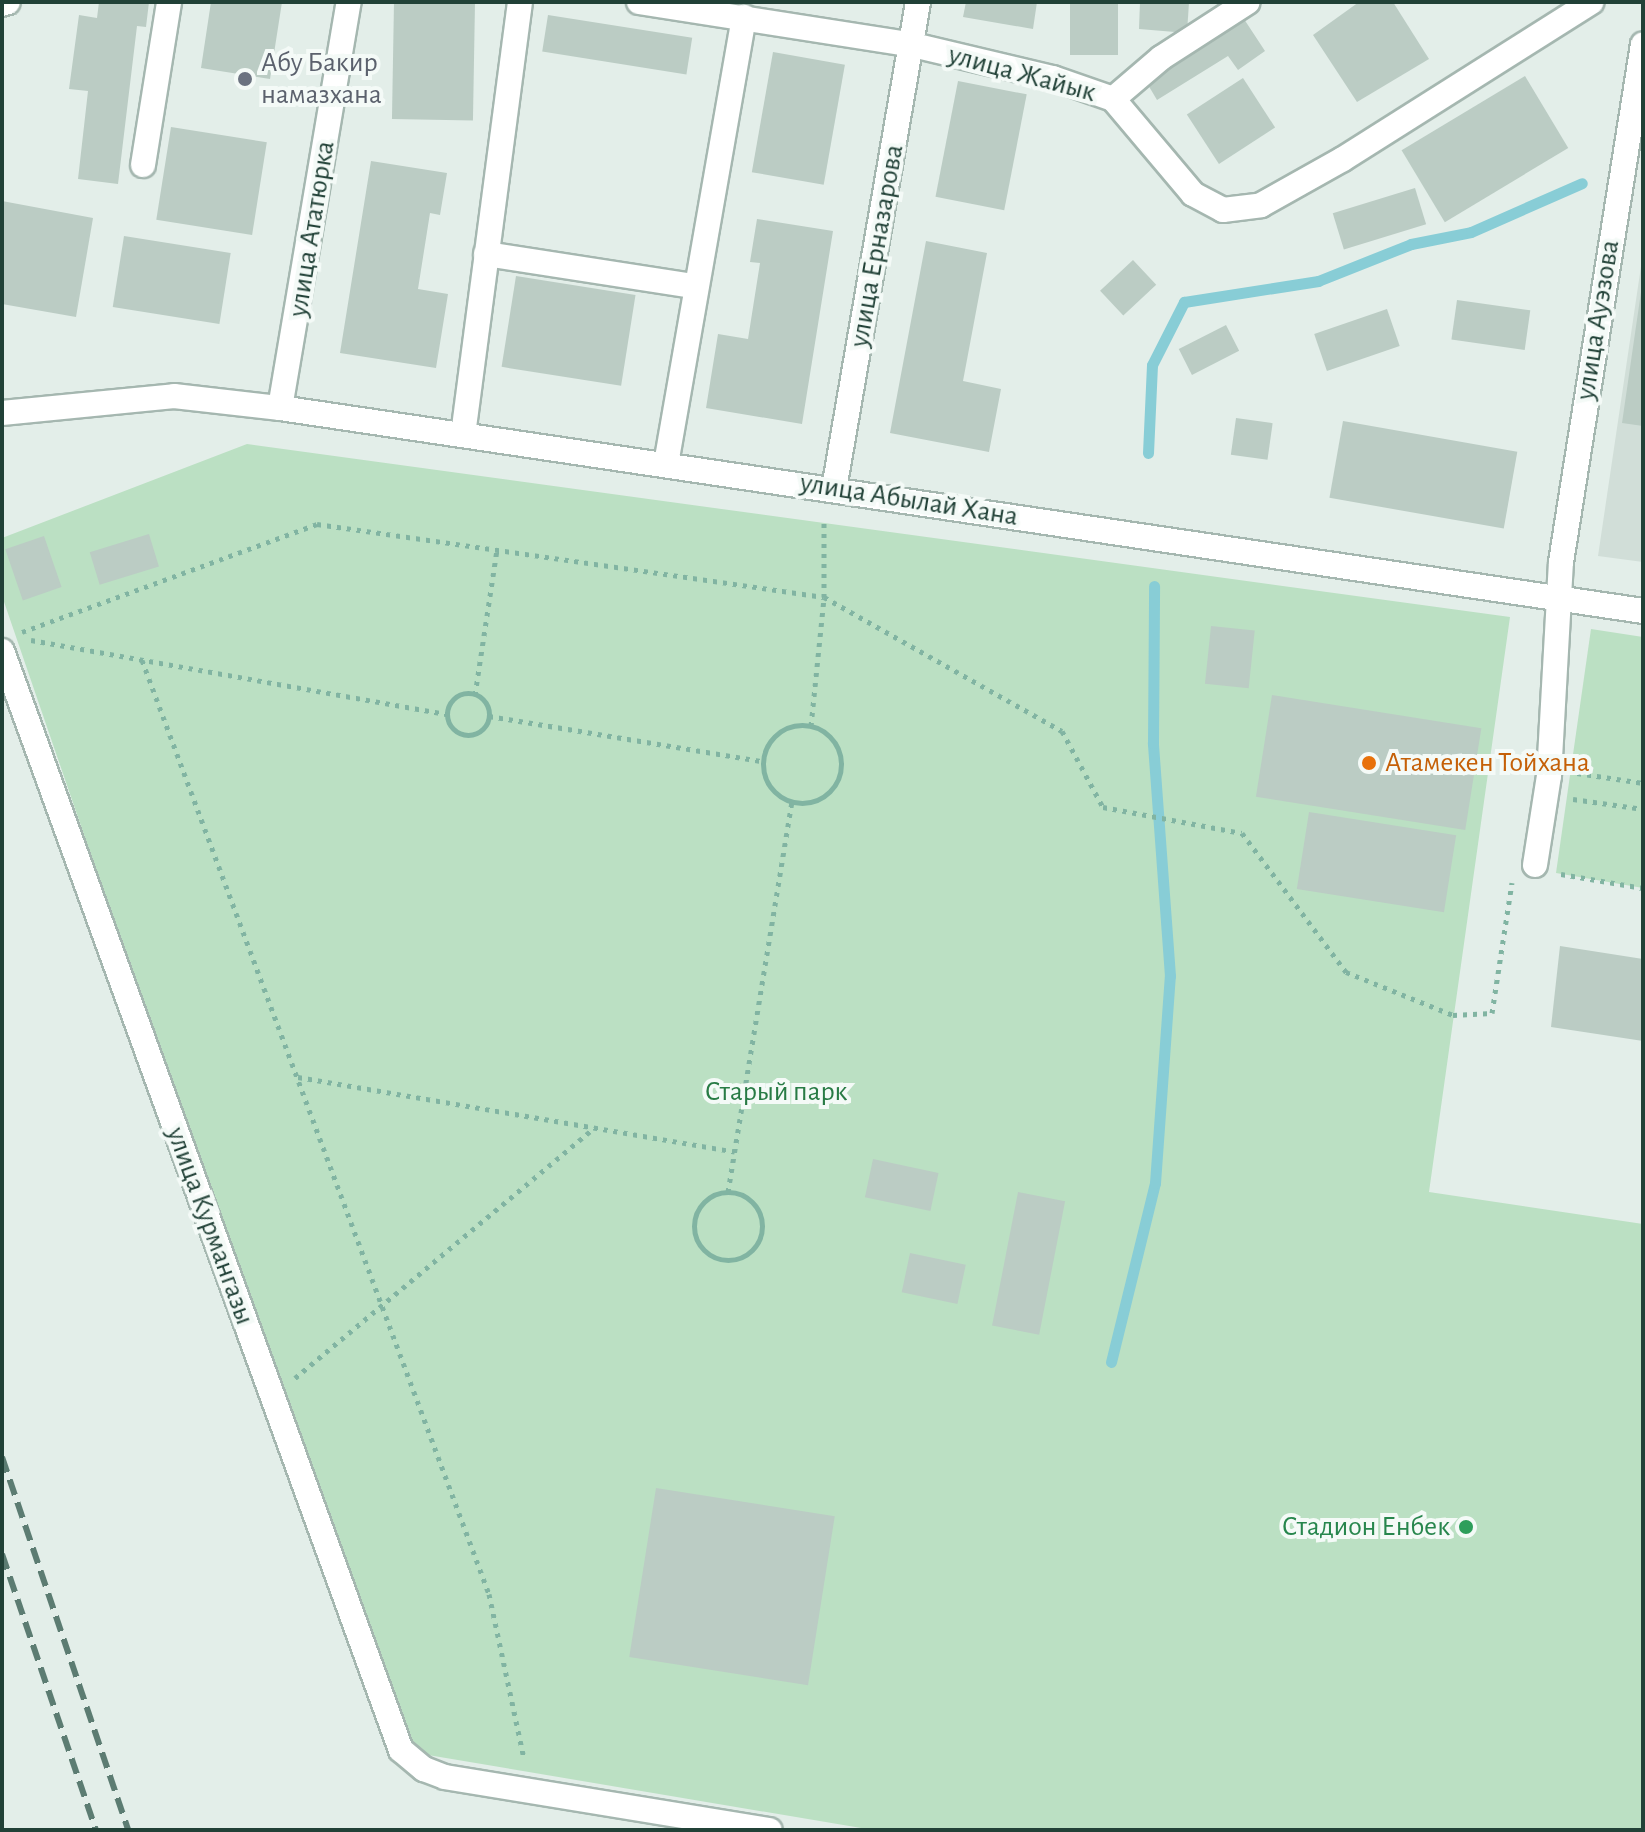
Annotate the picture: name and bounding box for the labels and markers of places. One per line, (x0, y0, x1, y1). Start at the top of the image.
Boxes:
place label: Абу Бакир намазхана (261, 46, 382, 112)
marker: Абу Бакир намазхана (236, 70, 254, 88)
place label: Атамекен Тойхана (1385, 746, 1590, 780)
marker: Атамекен Тойхана (1360, 754, 1378, 772)
place label: Стадион Енбек (1282, 1510, 1450, 1544)
marker: Стадион Енбек (1457, 1518, 1475, 1536)

